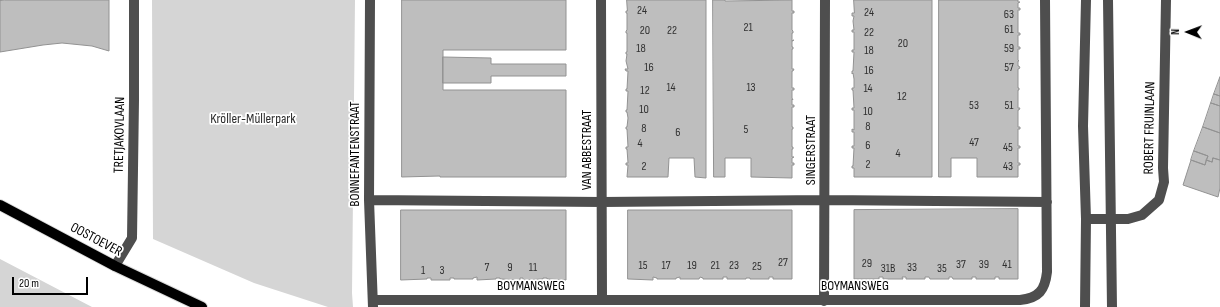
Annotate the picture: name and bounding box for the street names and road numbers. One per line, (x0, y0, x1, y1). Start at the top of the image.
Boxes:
street label: ROBERT FRUINLAAN (1141, 81, 1159, 175)
street label: TRETJAKOVLAAN (111, 97, 129, 173)
street label: BONNEFANTENSTRAAT (347, 101, 363, 207)
street label: VAN ABBESTRAAT (579, 110, 595, 190)
street label: SINGERSTRAAT (803, 115, 819, 185)
street label: OOSTOEVER (67, 219, 125, 261)
street label: BOYMANSWEG (497, 278, 565, 294)
street label: BOYMANSWEG (821, 278, 889, 294)

